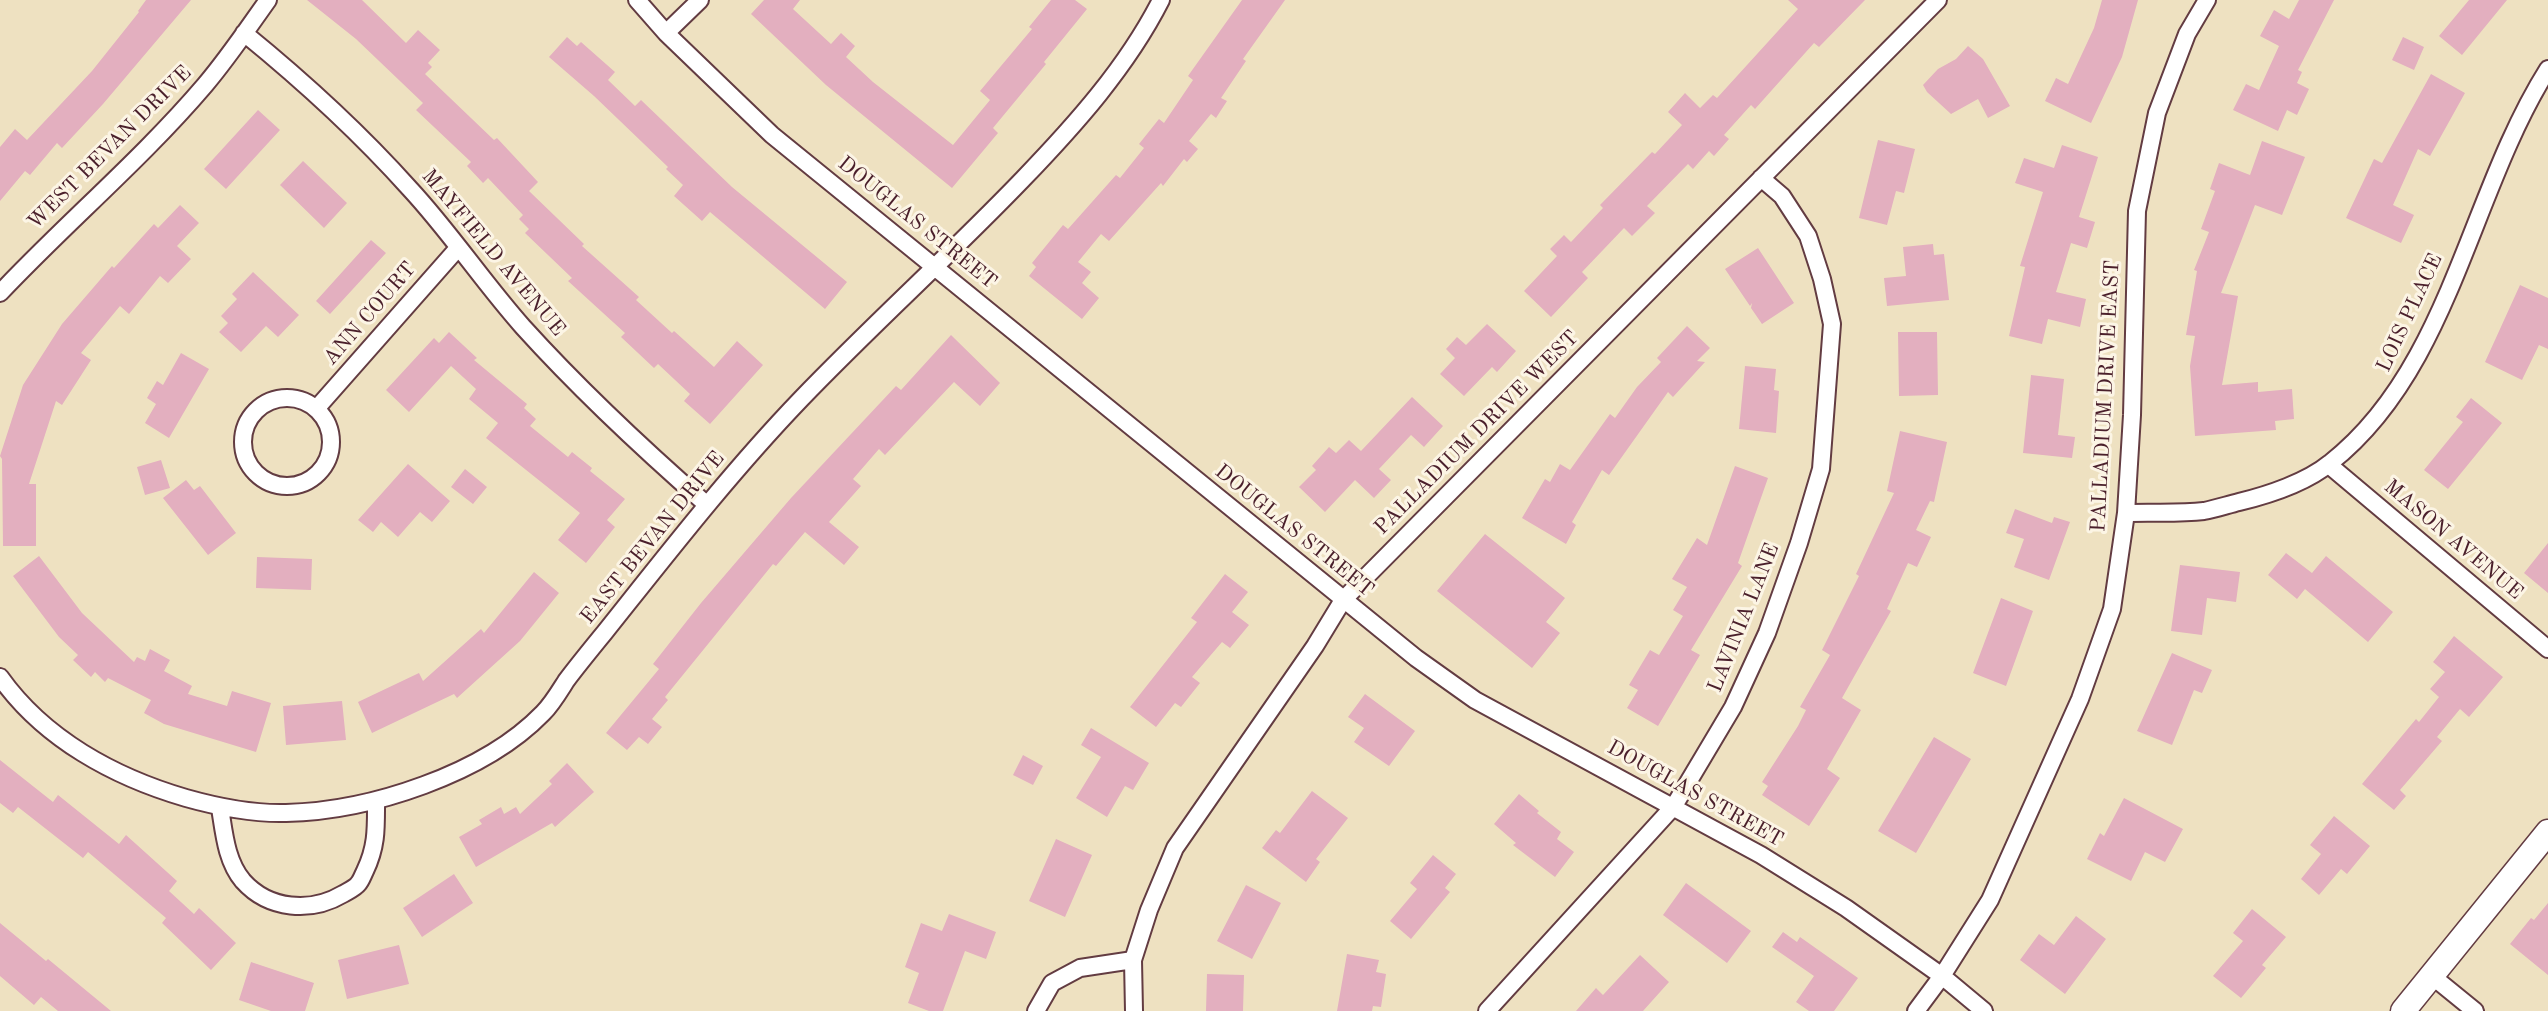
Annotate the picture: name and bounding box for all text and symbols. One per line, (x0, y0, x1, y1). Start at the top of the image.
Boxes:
street label: WEST BEVAN DRIVE (23, 61, 197, 235)
street label: DOUGLAS STREET (832, 151, 1002, 295)
street label: MAYFIELD AVENUE (416, 164, 570, 342)
street label: LOIS PLACE (2372, 250, 2448, 376)
street label: ANN COURT (318, 257, 422, 371)
street label: PALLADIUM DRIVE EAST (2086, 259, 2126, 533)
street label: PALLADIUM DRIVE WEST (1370, 326, 1584, 540)
street label: EAST BEVAN DRIVE (576, 446, 730, 630)
street label: DOUGLAS STREET (1209, 459, 1379, 603)
street label: MASON AVENUE (2378, 475, 2528, 605)
street label: LAVINIA LANE (1703, 540, 1785, 696)
street label: DOUGLAS STREET (1603, 735, 1787, 853)

